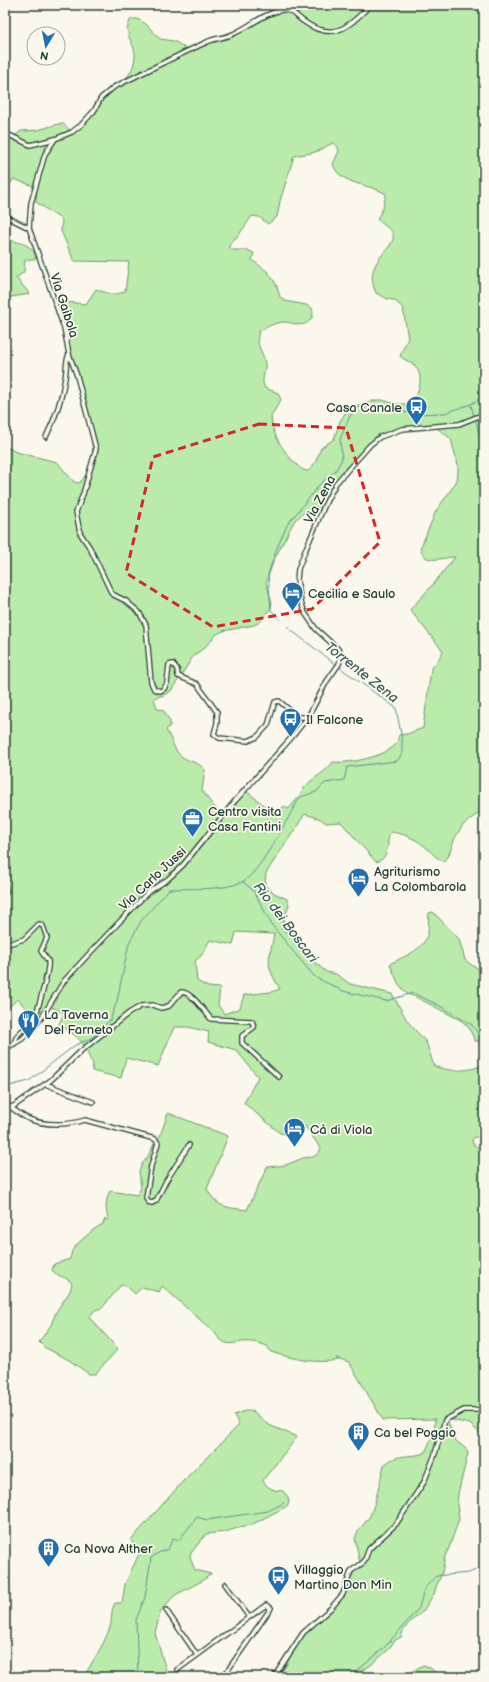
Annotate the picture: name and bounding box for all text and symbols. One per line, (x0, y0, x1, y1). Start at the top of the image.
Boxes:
north arrow (26, 26, 66, 66)
text: N (39, 48, 50, 62)
street label: Via Gaibola (46, 271, 82, 340)
bus stop icon: Casa Canale (404, 394, 430, 427)
place label: Casa Canale (326, 400, 402, 416)
street label: Via Zena (301, 473, 339, 526)
hotel icon: Cecilia e Saulo (280, 580, 306, 613)
place label: Cecilia e Saulo (308, 586, 395, 602)
water label: Torrente Zena (321, 638, 402, 706)
bus stop icon: Il Falcone (278, 706, 304, 739)
place label: Il Falcone (306, 712, 364, 728)
place label: Centro visita Casa Fantini (208, 804, 281, 835)
office icon: Centro visita Casa Fantini (180, 805, 206, 838)
street label: Via Carlo Jussi (116, 843, 190, 914)
place label: Agriturismo La Colombarola (374, 864, 466, 895)
hotel icon: Agriturismo La Colombarola (345, 865, 371, 898)
water label: Rio dei Boscari (250, 879, 322, 967)
place label: La Taverna Del Farneto (44, 1007, 113, 1038)
restaurant icon: La Taverna Del Farneto (16, 1008, 42, 1041)
hotel icon: Cà di Viola (282, 1116, 308, 1149)
place label: Cà di Viola (310, 1122, 372, 1138)
building icon: Ca bel Poggio (345, 1419, 371, 1452)
place label: Ca bel Poggio (374, 1425, 456, 1441)
building icon: Ca Nova Alther (36, 1535, 62, 1568)
place label: Ca Nova Alther (64, 1541, 153, 1557)
place label: Villaggio Martino Don Min (294, 1562, 392, 1593)
bus stop icon: Villaggio Martino Don Min (266, 1563, 292, 1596)

